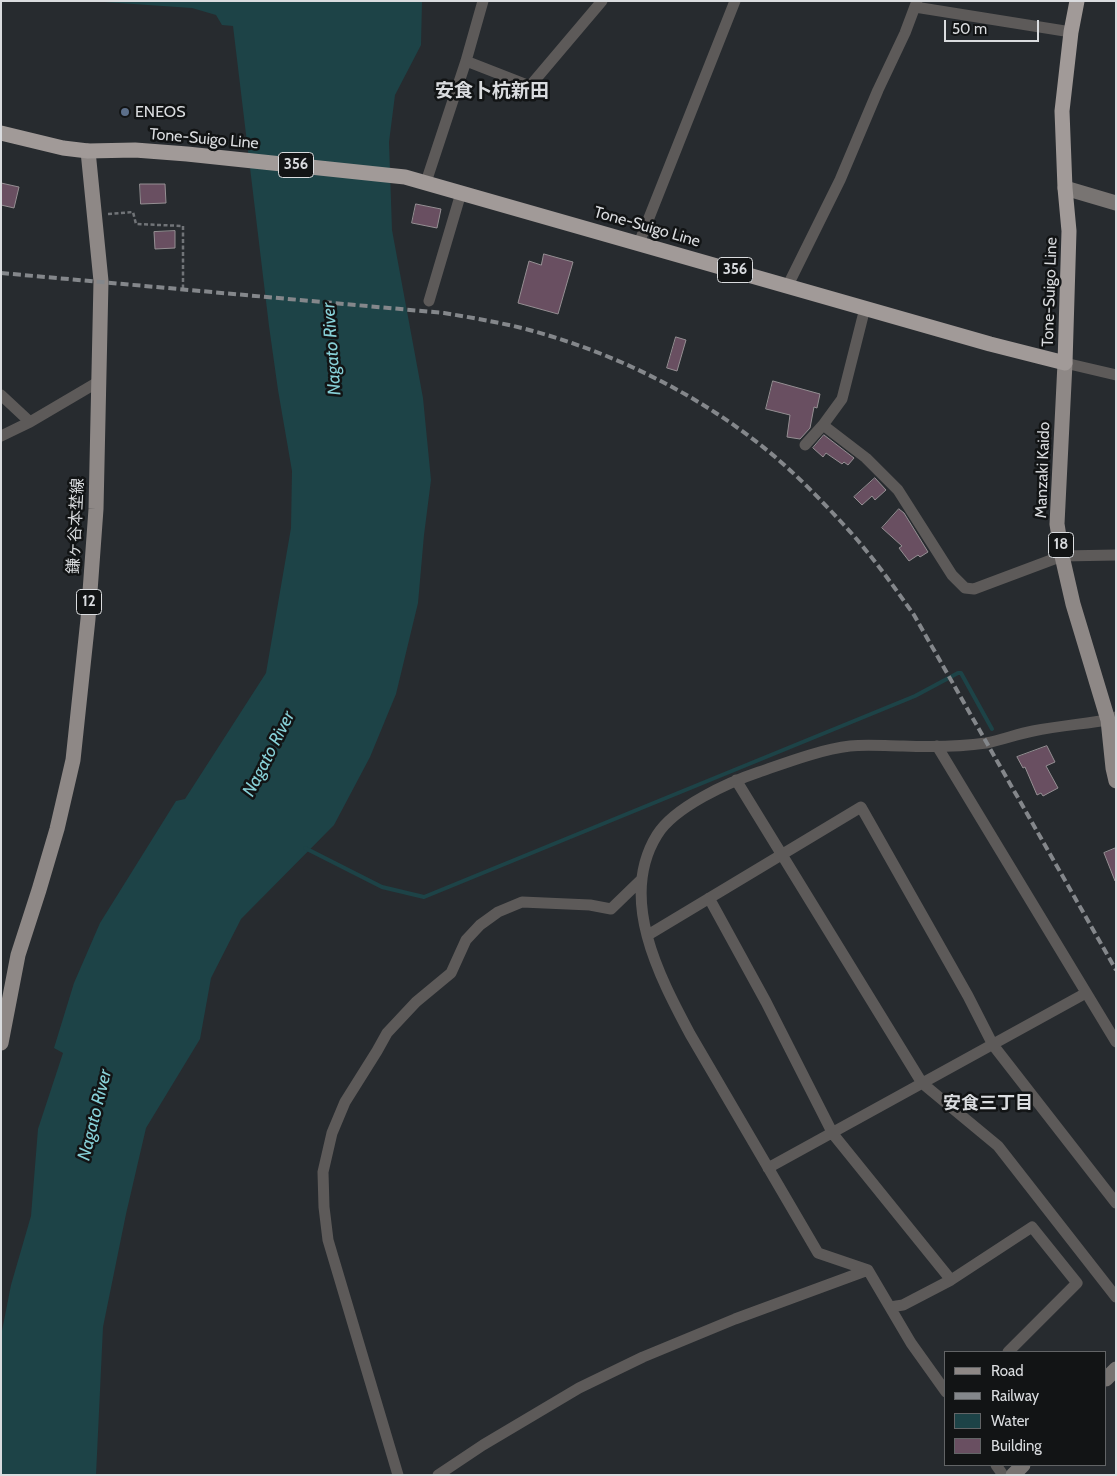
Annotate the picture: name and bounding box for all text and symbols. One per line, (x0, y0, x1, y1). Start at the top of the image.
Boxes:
scale bar (947, 10, 1042, 42)
text: 50 m (952, 20, 987, 38)
district label: 安食卜杭新田 (435, 80, 549, 102)
place label: ENEOS (135, 102, 185, 122)
marker: ENEOS (119, 106, 131, 118)
street label: Tone-Suigo Line (149, 125, 259, 153)
road number: 356 (278, 152, 314, 178)
street label: Tone-Suigo Line (592, 203, 702, 251)
street label: Tone-Suigo Line (1038, 237, 1062, 347)
road number: 356 (718, 258, 752, 282)
water label: Nagato River (318, 302, 346, 396)
street label: Manzaki Kaido (1032, 421, 1054, 519)
street label: 鎌ヶ谷本埜線 (64, 478, 88, 574)
road number: 18 (1048, 532, 1074, 558)
road number: 12 (76, 590, 102, 614)
water label: Nagato River (238, 708, 300, 800)
water label: Nagato River (73, 1067, 117, 1163)
district label: 安食三丁目 (943, 1093, 1033, 1115)
legend (944, 1351, 1107, 1466)
text: Road (991, 1362, 1024, 1380)
text: Railway (991, 1387, 1039, 1405)
text: Water (991, 1412, 1029, 1430)
text: Building (991, 1437, 1042, 1455)

